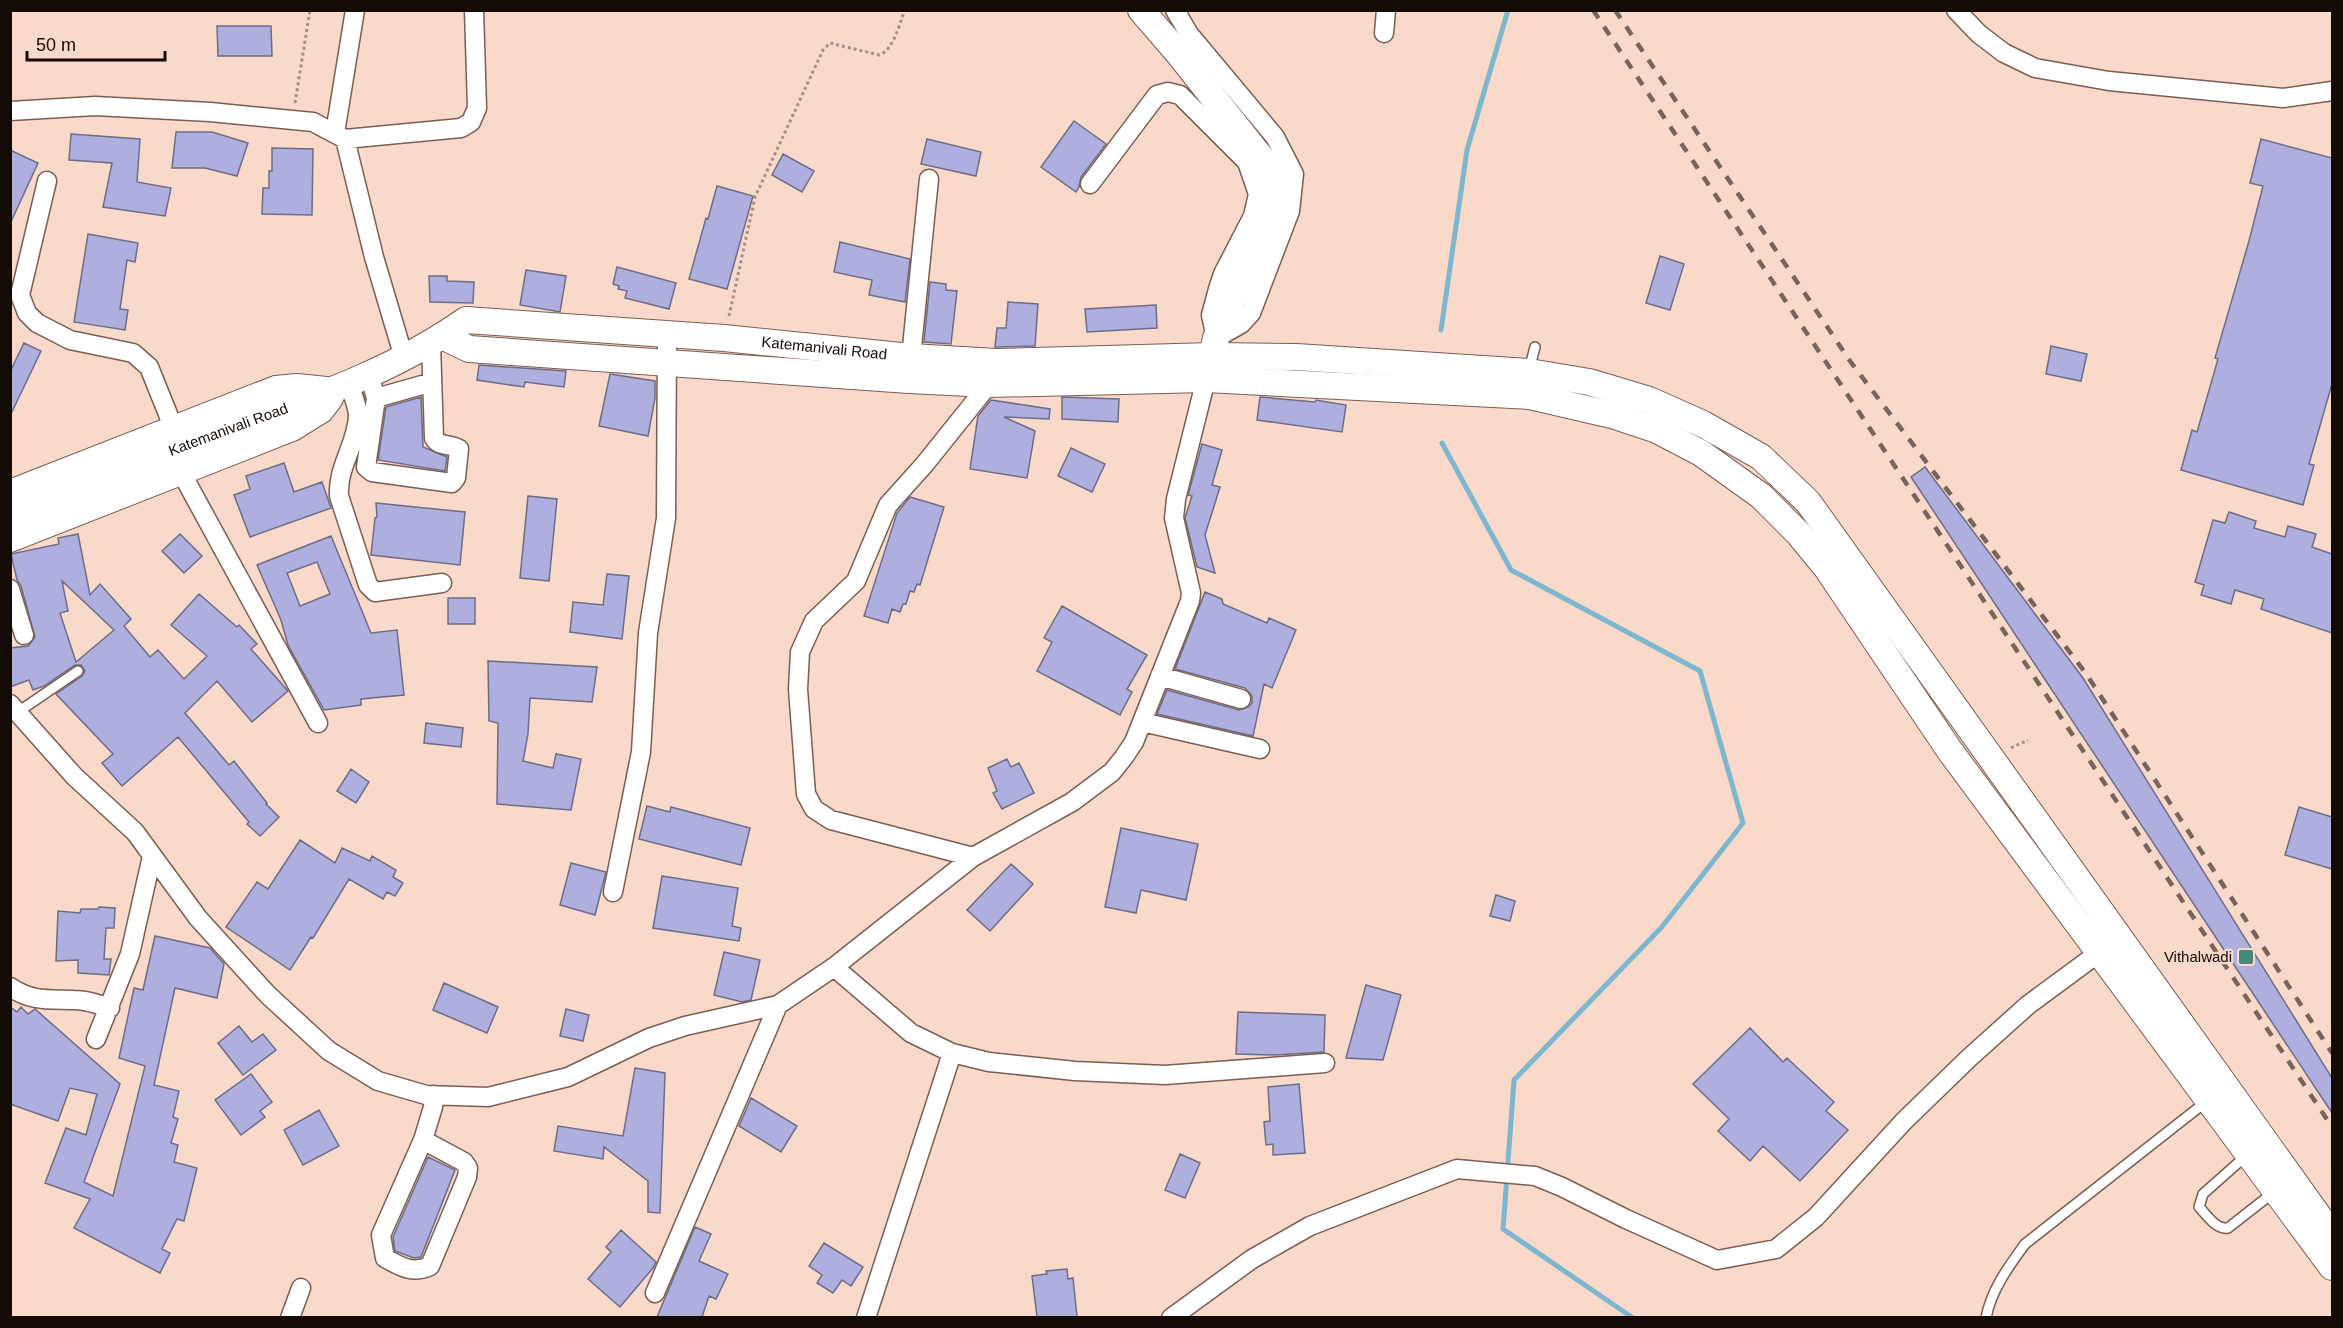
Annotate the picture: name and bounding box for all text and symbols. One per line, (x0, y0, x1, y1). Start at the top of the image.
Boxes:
scale bar (27, 24, 165, 62)
text: 50 m (36, 35, 76, 55)
street label: Katemanivali Road (761, 333, 888, 363)
street label: Katemanivali Road (166, 399, 290, 459)
place label: Vithalwadi (2164, 948, 2232, 965)
marker: Vithalwadi (2237, 948, 2255, 966)

